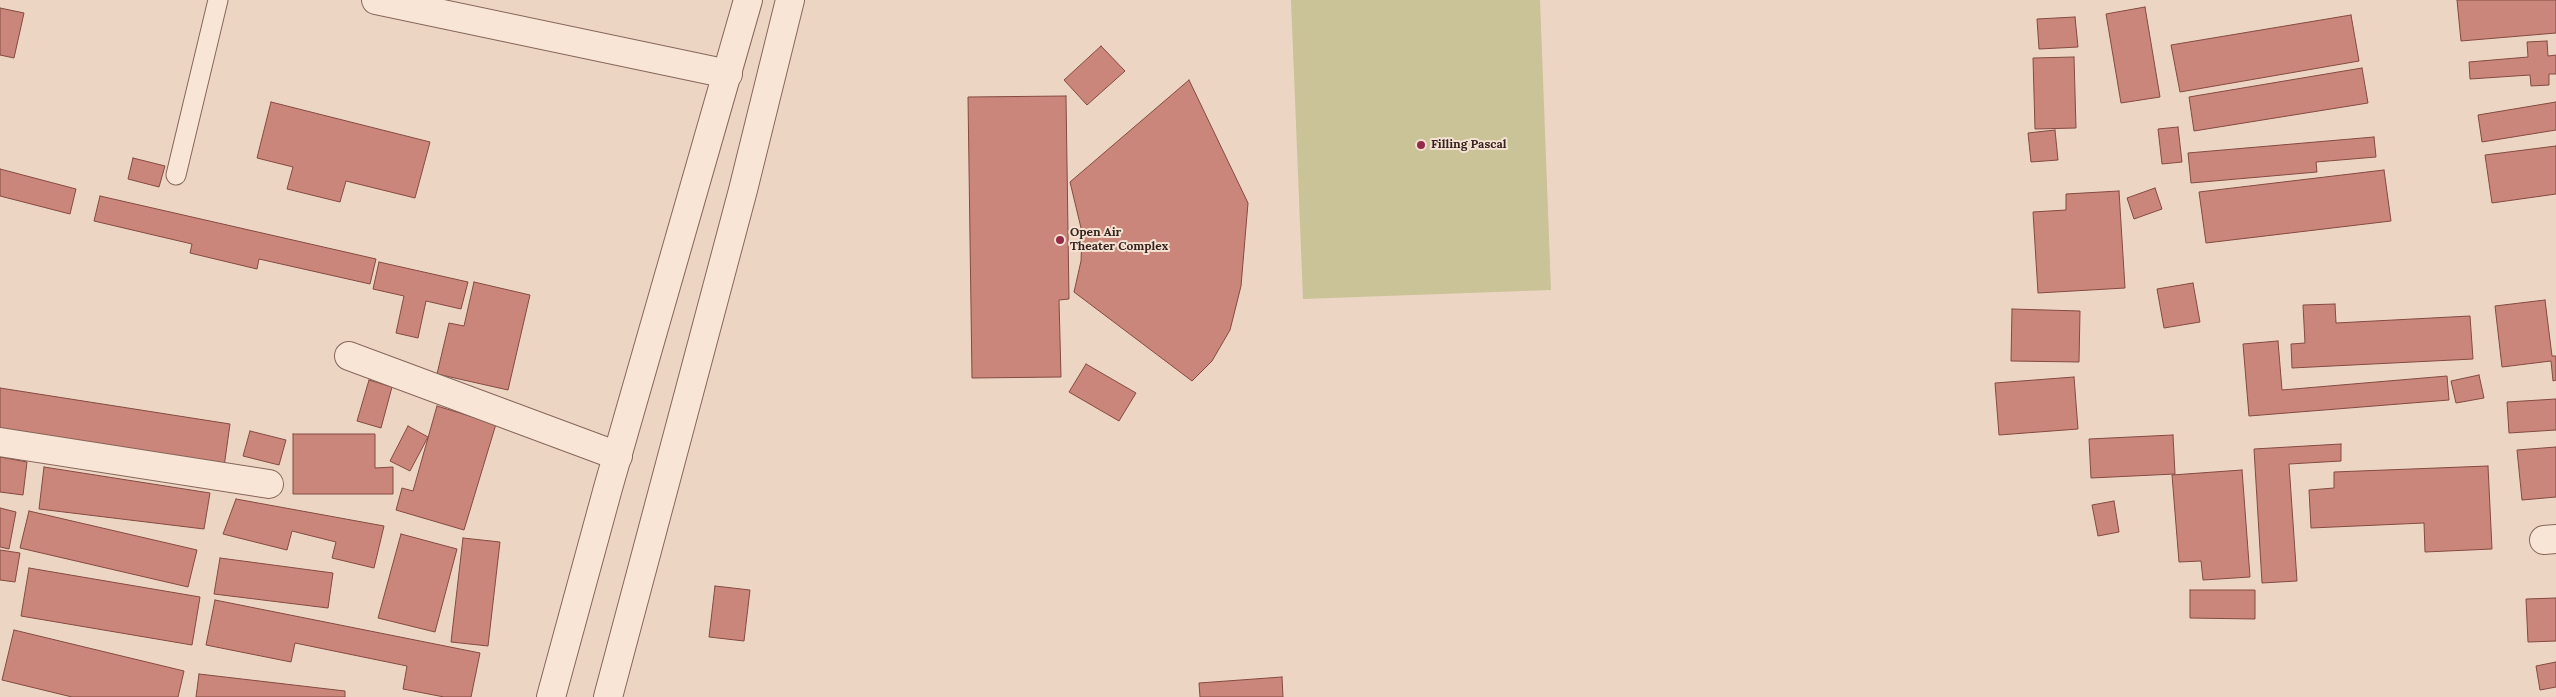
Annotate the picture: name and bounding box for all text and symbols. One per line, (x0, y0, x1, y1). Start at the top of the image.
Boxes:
place label: Filling Pascal (1431, 138, 1506, 152)
marker: Filling Pascal (1415, 139, 1427, 151)
place label: Open Air Theater Complex (1070, 226, 1168, 254)
marker: Open Air Theater Complex (1054, 234, 1066, 246)

